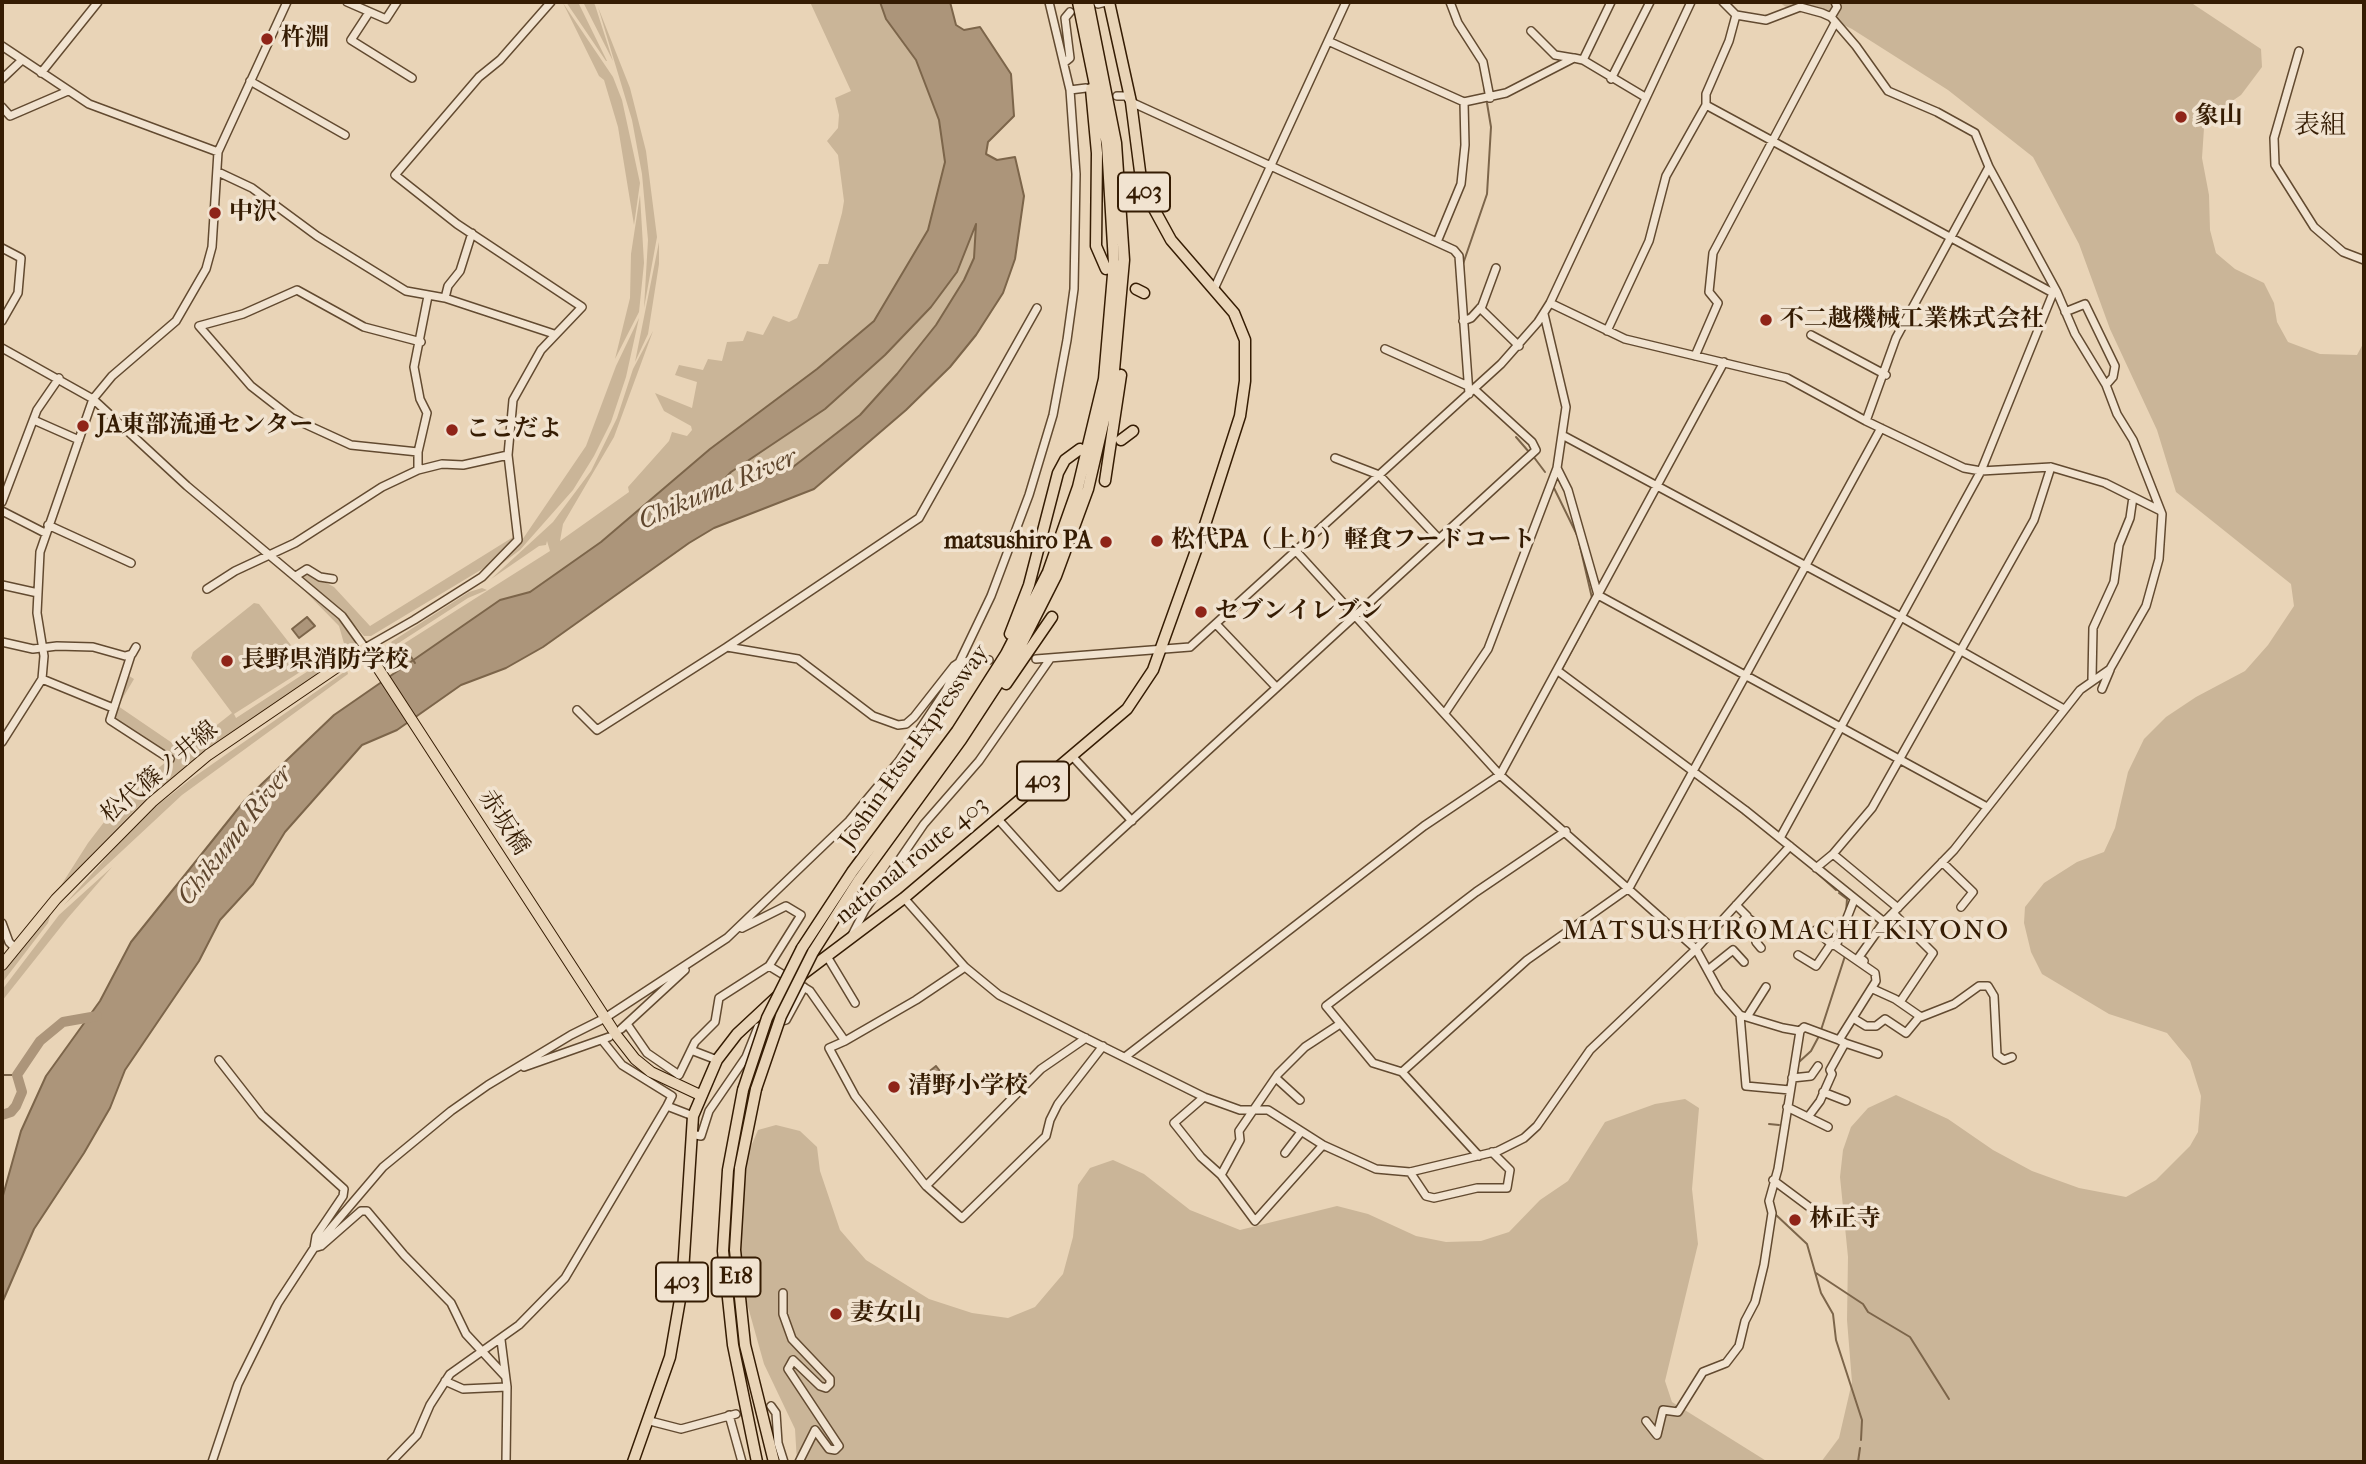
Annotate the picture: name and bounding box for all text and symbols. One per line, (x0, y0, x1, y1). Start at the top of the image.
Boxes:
place label: 杵淵 (281, 25, 329, 53)
marker: 杵淵 (259, 31, 275, 47)
place label: 象山 (2195, 103, 2243, 131)
marker: 象山 (2173, 109, 2189, 125)
district label: 表組 (2294, 111, 2346, 143)
road number: 403 (1118, 172, 1170, 211)
place label: 中沢 (229, 199, 277, 227)
marker: 中沢 (207, 205, 223, 221)
place label: 不二越機械工業株式会社 (1780, 306, 2044, 334)
marker: 不二越機械工業株式会社 (1758, 312, 1774, 328)
place label: JA東部流通センター (97, 412, 313, 440)
place label: ここだよ (466, 416, 562, 444)
marker: JA東部流通センター (75, 418, 91, 434)
marker: ここだよ (444, 422, 460, 438)
water label: Chikuma River (634, 443, 802, 537)
place label: 松代PA（上り）軽食フードコート (1171, 527, 1535, 555)
place label: matsushiro PA (944, 528, 1092, 556)
marker: 松代PA（上り）軽食フードコート (1149, 533, 1165, 549)
marker: matsushiro PA (1098, 534, 1114, 550)
place label: セブンイレブン (1215, 598, 1383, 626)
marker: セブンイレブン (1193, 604, 1209, 620)
street label: Joshin-Etsu Expressway (834, 640, 996, 854)
place label: 長野県消防学校 (241, 647, 409, 675)
marker: 長野県消防学校 (219, 653, 235, 669)
street label: 松代篠ノ井線 (96, 716, 224, 830)
water label: Chikuma River (172, 760, 300, 912)
road number: 403 (1017, 762, 1069, 800)
street label: 赤坂橋 (471, 785, 535, 861)
street label: national route 403 (830, 791, 994, 931)
district label: MATSUSHIROMACHI-KIYONO (1565, 915, 2007, 949)
place label: 清野小学校 (908, 1073, 1028, 1101)
marker: 清野小学校 (886, 1079, 902, 1095)
place label: 林正寺 (1809, 1206, 1881, 1234)
marker: 林正寺 (1787, 1212, 1803, 1228)
road number: E18 (712, 1258, 760, 1296)
road number: 403 (656, 1262, 708, 1302)
place label: 妻女山 (850, 1300, 922, 1328)
marker: 妻女山 (828, 1306, 844, 1322)

